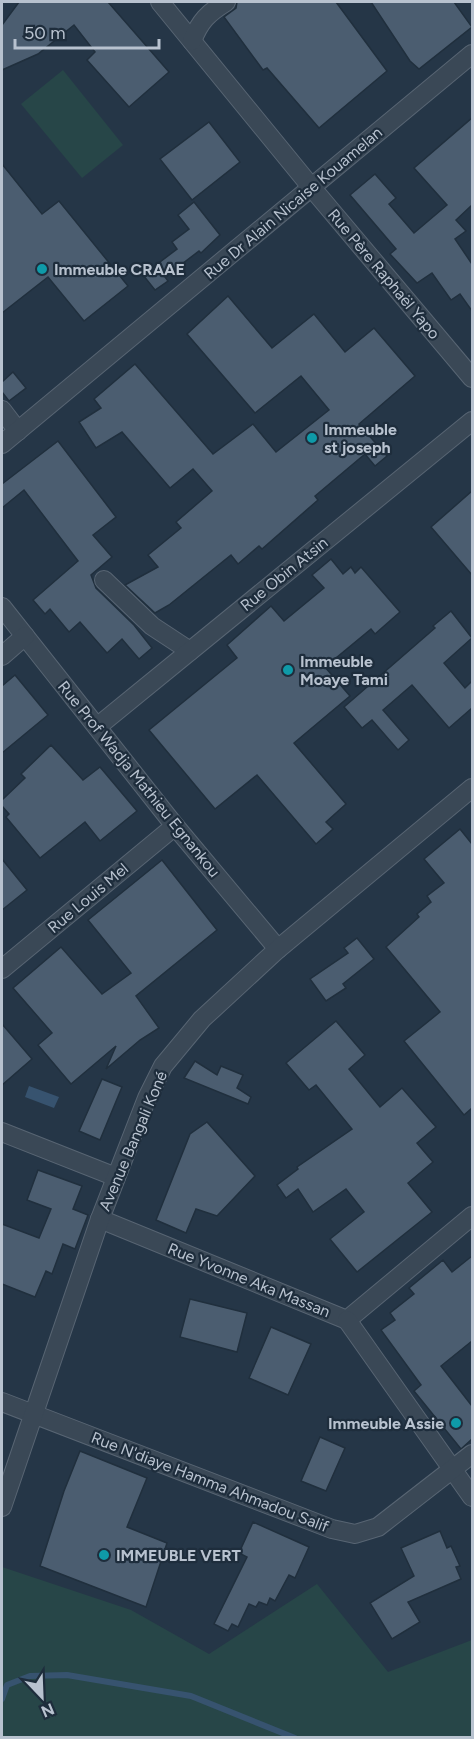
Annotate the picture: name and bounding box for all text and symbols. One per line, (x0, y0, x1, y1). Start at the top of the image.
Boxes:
scale bar (15, 12, 159, 50)
text: 50 m (24, 22, 66, 44)
street label: Rue Dr Alain Nicaise Kouamelan (200, 123, 386, 283)
street label: Rue Père Raphaël Yapo (324, 205, 444, 343)
place label: Immeuble CRAAE (54, 260, 185, 279)
marker: Immeuble CRAAE (35, 262, 49, 276)
place label: Immeuble st joseph (324, 420, 397, 457)
marker: Immeuble st joseph (305, 431, 319, 445)
street label: Rue Obin Atsin (236, 533, 332, 615)
place label: Immeuble Moaye Tami (300, 652, 388, 689)
marker: Immeuble Moaye Tami (281, 663, 295, 677)
street label: Rue Prof Wadja Mathieu Egnankou (54, 677, 224, 881)
street label: Rue Louis Mel (44, 859, 132, 937)
street label: Avenue Bangali Koné (95, 1068, 171, 1214)
street label: Rue Yvonne Aka Massan (165, 1239, 333, 1321)
place label: Immeuble Assie (328, 1414, 444, 1433)
marker: Immeuble Assie (449, 1416, 463, 1430)
street label: Rue N'diaye Hamma Ahmadou Salif (89, 1428, 332, 1536)
place label: IMMEUBLE VERT (116, 1546, 241, 1565)
marker: IMMEUBLE VERT (97, 1548, 111, 1562)
north arrow (12, 1667, 72, 1727)
text: N (38, 1699, 57, 1722)

